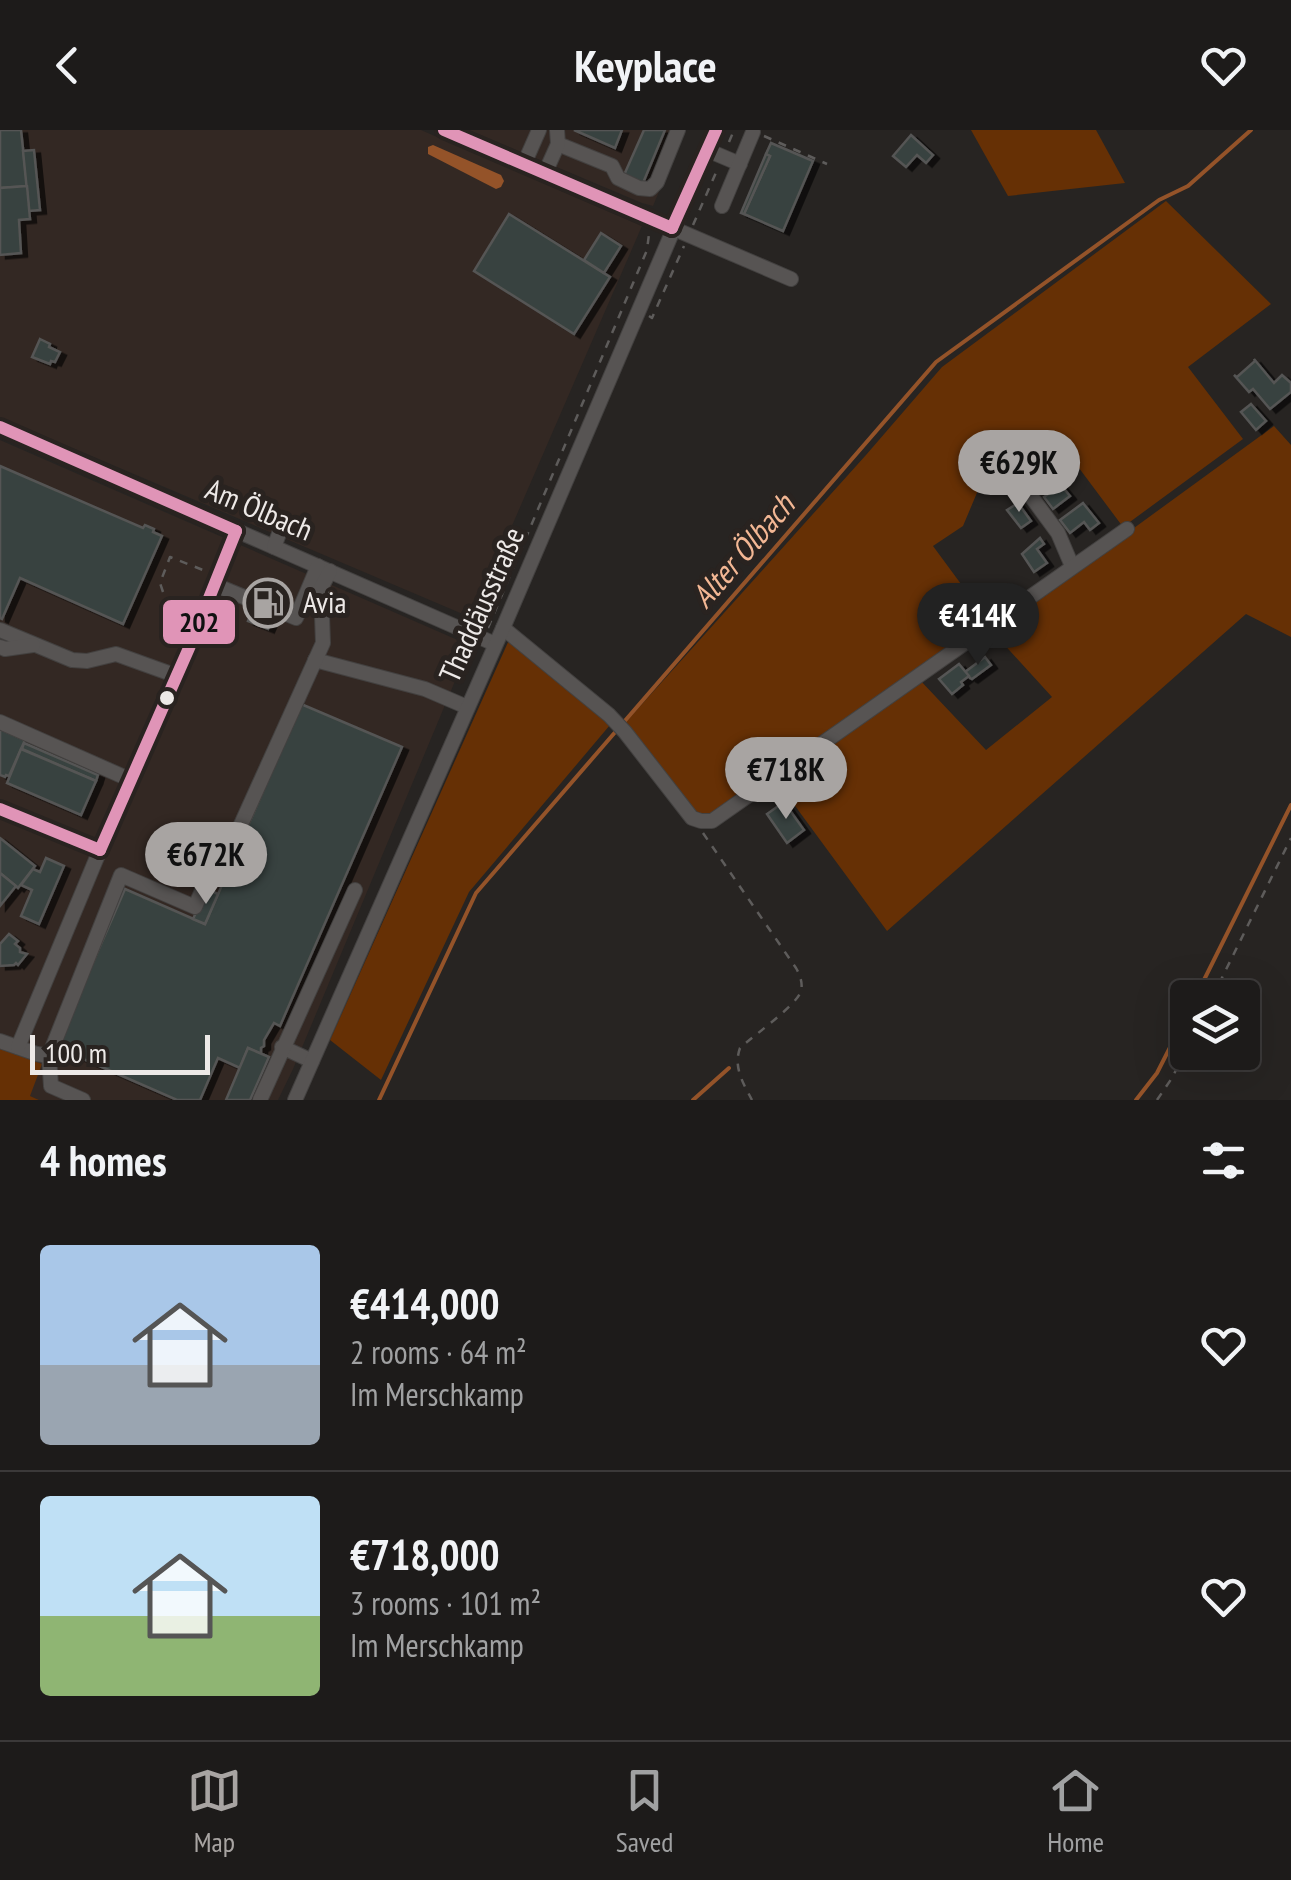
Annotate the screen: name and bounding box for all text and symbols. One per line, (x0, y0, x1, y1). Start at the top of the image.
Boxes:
text: Keyplace (574, 36, 717, 94)
icon: back (40, 38, 95, 93)
icon: heart (1196, 38, 1251, 93)
pin: €629K (949, 430, 1089, 515)
text: €629K (980, 441, 1058, 483)
street label: Am Ölbach (200, 469, 319, 549)
water label: Alter Ölbach (681, 483, 804, 616)
street label: Thaddäusstraße (429, 521, 532, 688)
fuel station icon: Avia (242, 577, 294, 629)
place label: Avia (303, 582, 346, 621)
pin: €414K (908, 583, 1048, 668)
text: €414K (939, 594, 1017, 636)
line badge: 202 (161, 598, 237, 646)
text: 202 (179, 603, 219, 640)
unlabelled marker (157, 688, 177, 708)
pin: €718K (716, 737, 856, 822)
text: €718K (747, 748, 825, 790)
pin: €672K (136, 822, 276, 907)
text: €672K (167, 833, 245, 875)
map controls (1170, 980, 1260, 1070)
button: layers (1170, 980, 1260, 1070)
scale bar (30, 1030, 210, 1074)
text: 100 m (45, 1034, 107, 1071)
text: 4 homes (40, 1133, 167, 1188)
icon: filters (1196, 1133, 1251, 1188)
text: €414,000 (350, 1276, 500, 1331)
icon: home (120, 1285, 240, 1405)
icon: heart (1196, 1318, 1251, 1373)
text: 2 rooms · 64 m² (350, 1331, 527, 1373)
text: Im Merschkamp (350, 1373, 524, 1415)
text: €718,000 (350, 1527, 500, 1582)
icon: home (120, 1536, 240, 1656)
icon: heart (1196, 1569, 1251, 1624)
text: 3 rooms · 101 m² (350, 1582, 541, 1624)
text: Im Merschkamp (350, 1624, 524, 1666)
tab: Map (187, 1763, 242, 1860)
tab: Saved (616, 1763, 673, 1860)
tab: Home (1047, 1763, 1104, 1860)

